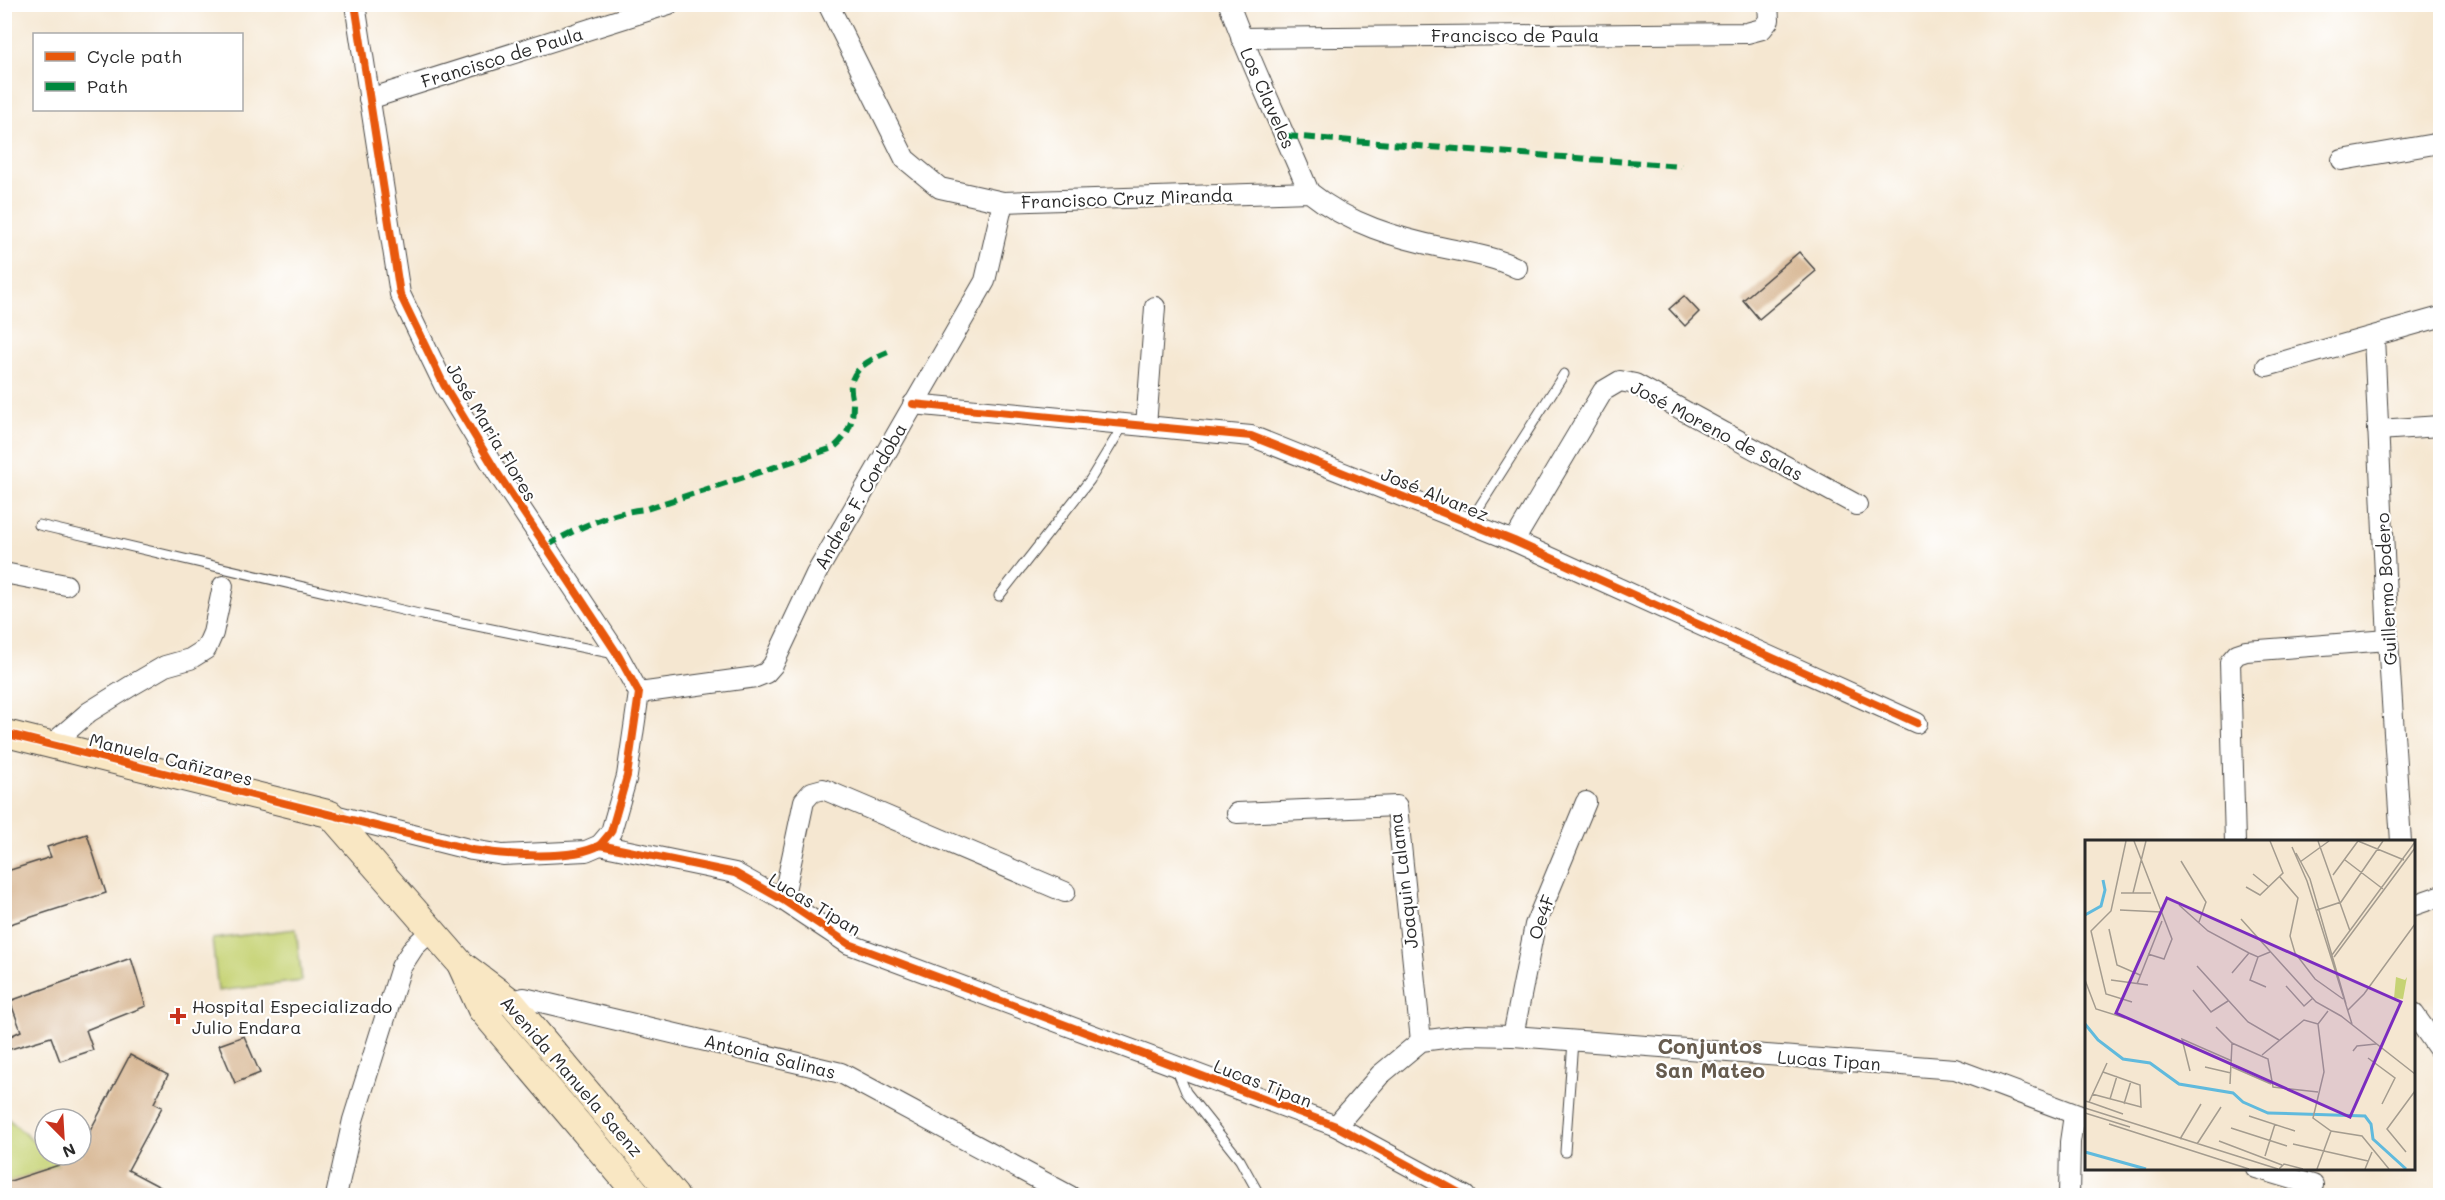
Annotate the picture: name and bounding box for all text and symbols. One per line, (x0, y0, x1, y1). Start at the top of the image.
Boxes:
street label: Francisco de Paula (418, 21, 586, 93)
street label: Francisco de Paula (1431, 23, 1599, 47)
legend (33, 33, 243, 111)
text: Cycle path (87, 44, 182, 68)
street label: Los Claveles (1235, 44, 1301, 152)
text: Path (87, 74, 127, 98)
street label: Francisco Cruz Miranda (1020, 182, 1234, 214)
street label: José Maria Flores (441, 358, 543, 506)
street label: José Moreno de Salas (1627, 374, 1807, 486)
street label: Andres F. Cordoba (808, 418, 912, 574)
street label: José Alvarez (1378, 462, 1492, 526)
street label: Guillermo Bodero (2370, 512, 2402, 666)
street label: Manuela Cañizares (87, 727, 255, 791)
street label: Joaquin Lalama (1383, 812, 1423, 950)
inset map (2085, 840, 2415, 1170)
street label: Lucas Tipan (764, 867, 866, 941)
street label: Oe4F (1522, 891, 1560, 943)
street label: Avenida Manuela Saenz (495, 991, 649, 1161)
place label: Hospital Especializado Julio Endara (192, 994, 393, 1039)
marker: Hospital Especializado Julio Endara (169, 1007, 187, 1025)
street label: Antonia Salinas (702, 1028, 838, 1084)
district label: Conjuntos San Mateo (1655, 1032, 1765, 1083)
street label: Lucas Tipan (1777, 1044, 1881, 1076)
street label: Lucas Tipan (1210, 1053, 1316, 1113)
north arrow (33, 1107, 93, 1167)
text: N (59, 1139, 79, 1163)

